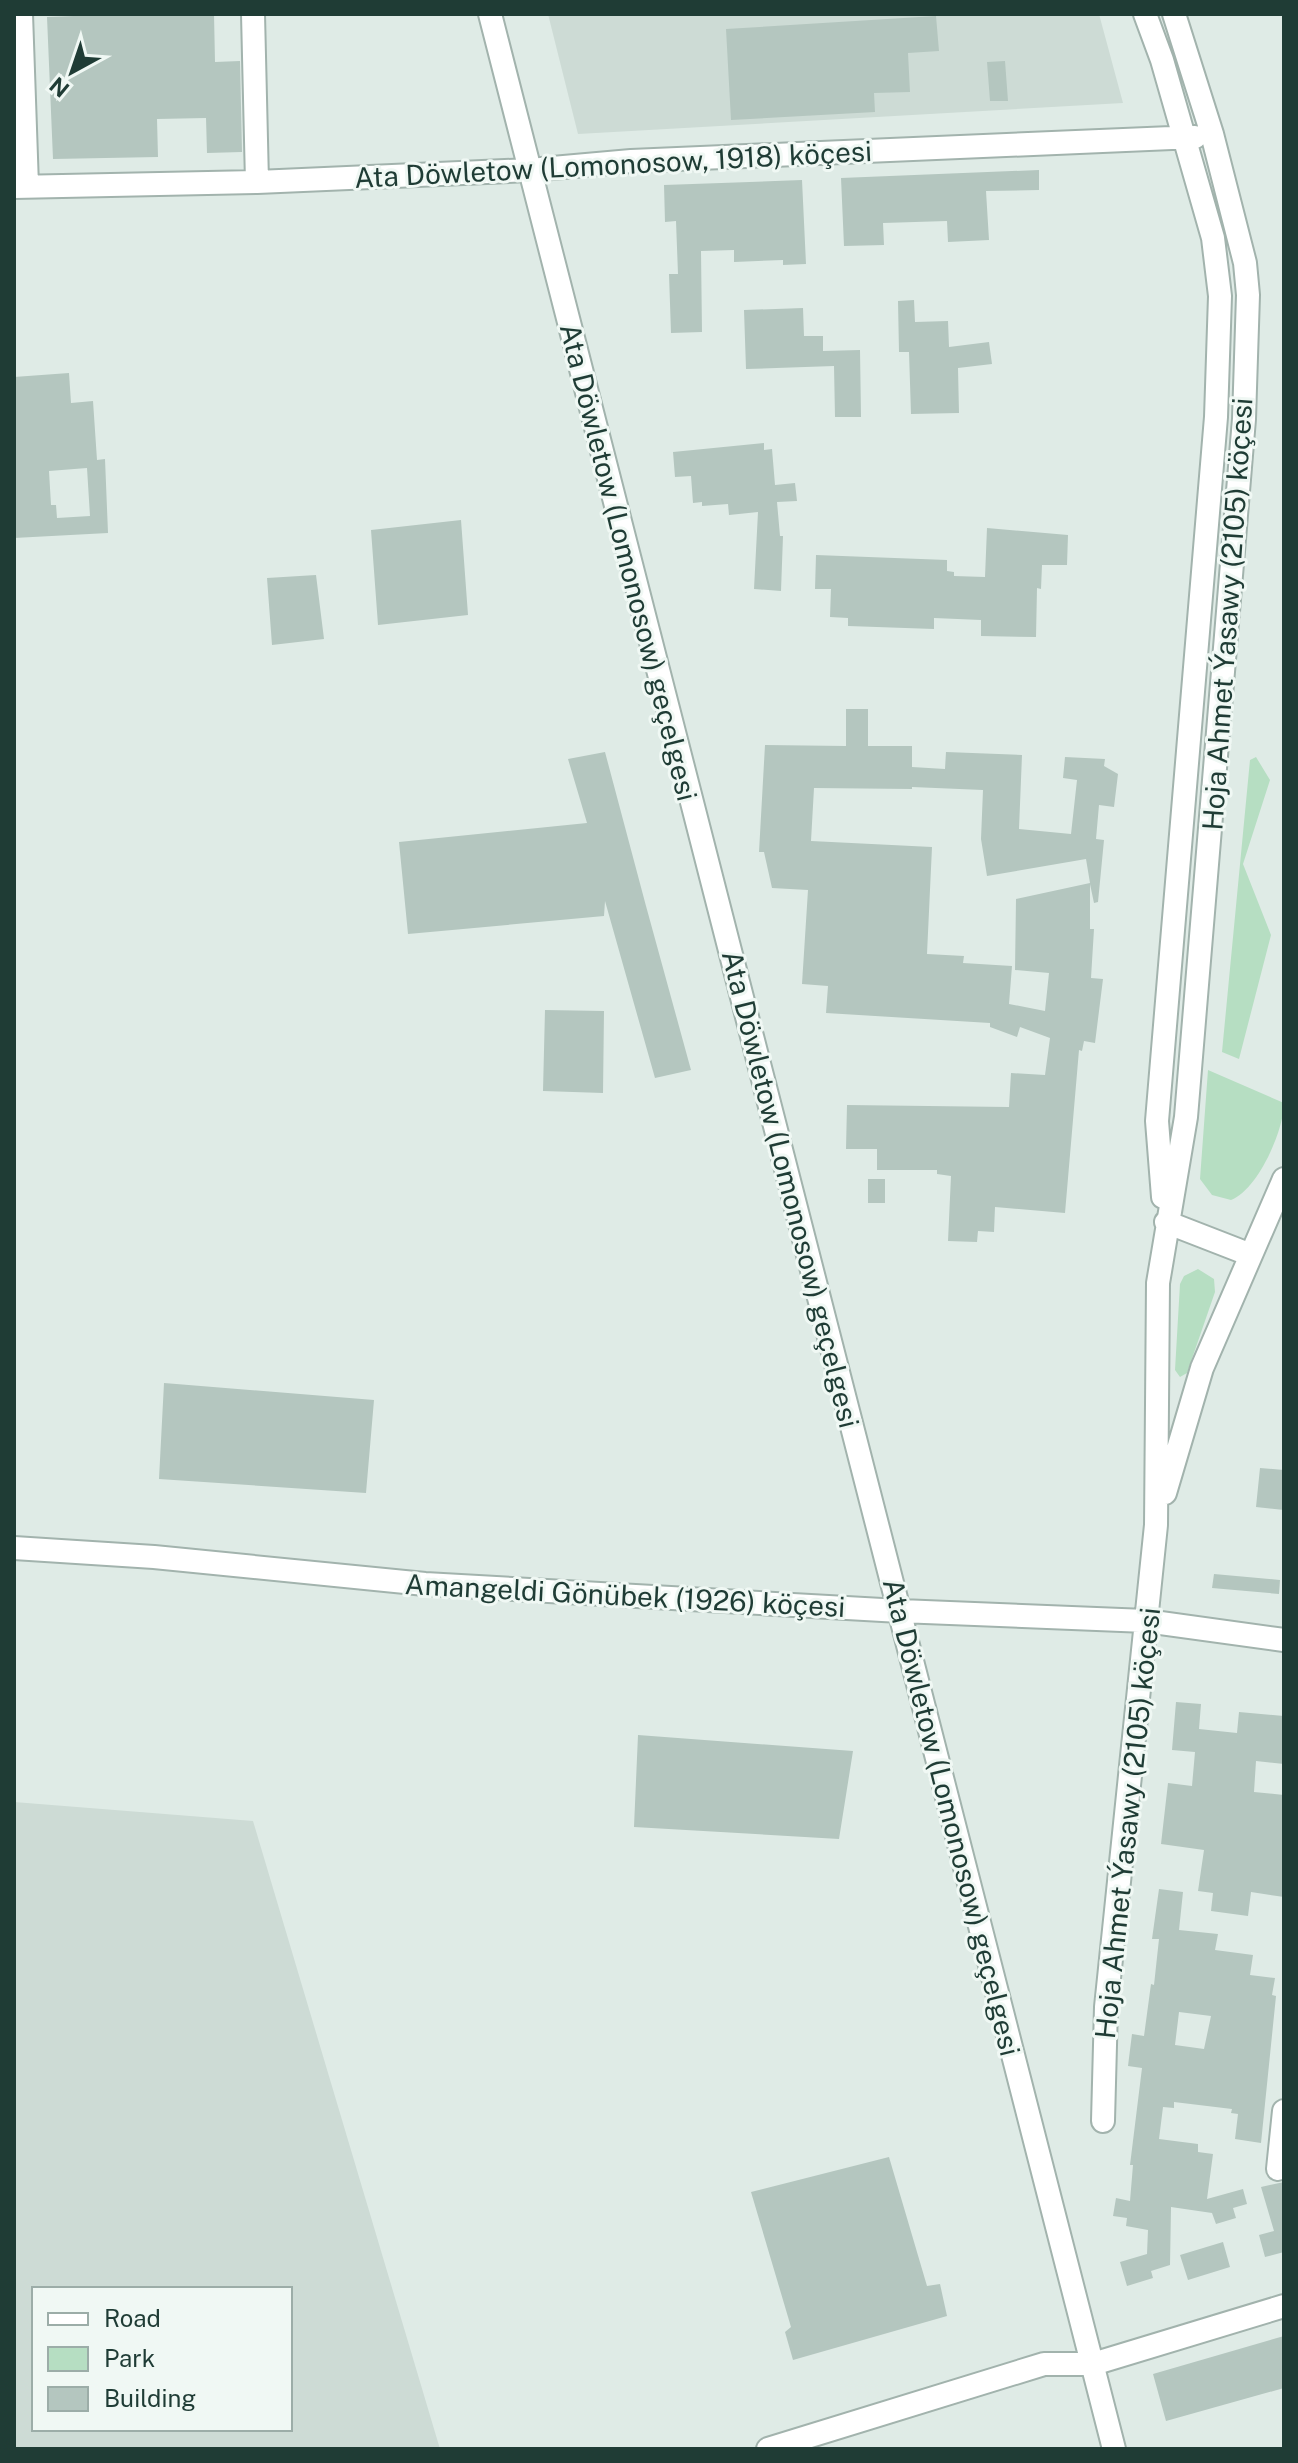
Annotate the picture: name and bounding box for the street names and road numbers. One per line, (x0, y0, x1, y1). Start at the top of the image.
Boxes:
street label: Ata Döwletow (Lomonosow, 1918) köçesi (353, 134, 873, 194)
street label: Ata Döwletow (Lomonosow) geçelgesi (554, 320, 704, 804)
street label: Hoja Ahmet Ýasawy (2105) köçesi (1195, 397, 1259, 831)
street label: Ata Döwletow (Lomonosow) geçelgesi (716, 947, 866, 1431)
street label: Amangeldi Gönübek (1926) köçesi (404, 1567, 846, 1623)
street label: Ata Döwletow (Lomonosow) geçelgesi (877, 1575, 1027, 2059)
street label: Hoja Ahmet Ýasawy (2105) köçesi (1088, 1606, 1166, 2040)

